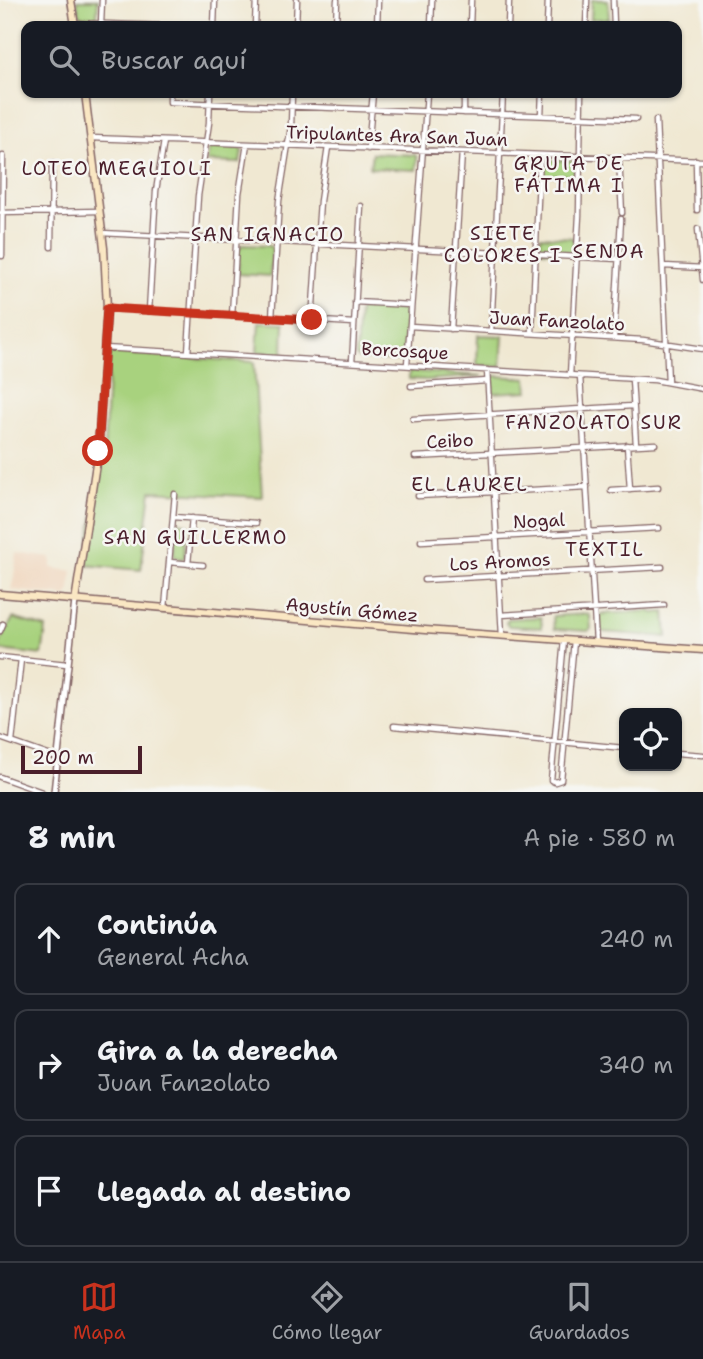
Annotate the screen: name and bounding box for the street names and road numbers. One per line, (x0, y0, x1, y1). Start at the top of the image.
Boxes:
street label: Tripulantes Ara San Juan (286, 120, 508, 152)
street label: Juan Fanzolato (488, 305, 626, 337)
street label: Borcosque (361, 337, 449, 365)
street label: Ceibo (426, 428, 474, 454)
street label: Nogal (512, 508, 566, 534)
street label: Los Aromos (449, 547, 551, 577)
street label: Agustín Gómez (285, 592, 419, 628)

